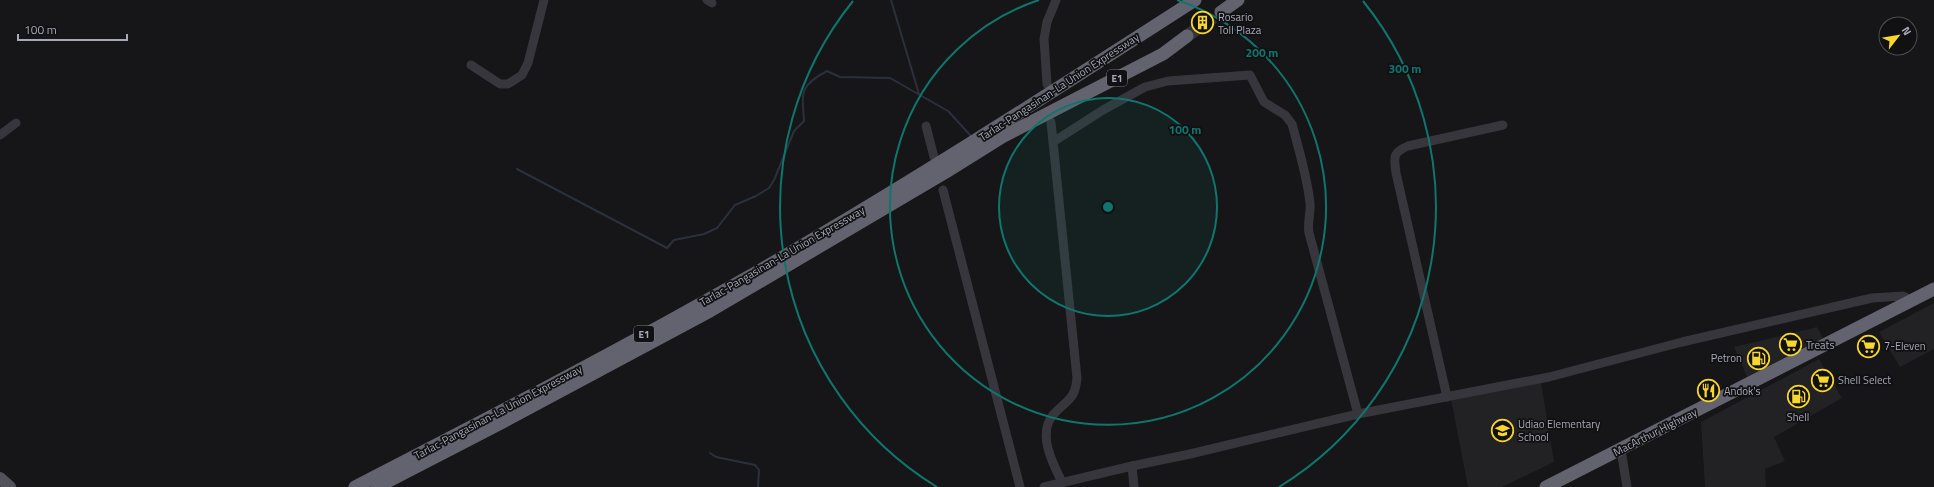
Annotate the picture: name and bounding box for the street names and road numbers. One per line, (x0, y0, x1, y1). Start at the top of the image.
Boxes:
street label: Tarlac-Pangasinan-La Union Expressway (976, 29, 1143, 145)
road number: E1 (1107, 70, 1127, 86)
street label: Tarlac-Pangasinan-La Union Expressway (697, 202, 868, 310)
road number: E1 (634, 326, 654, 342)
street label: Tarlac-Pangasinan-La Union Expressway (411, 360, 585, 463)
street label: MacArthur Highway (1610, 404, 1700, 460)

